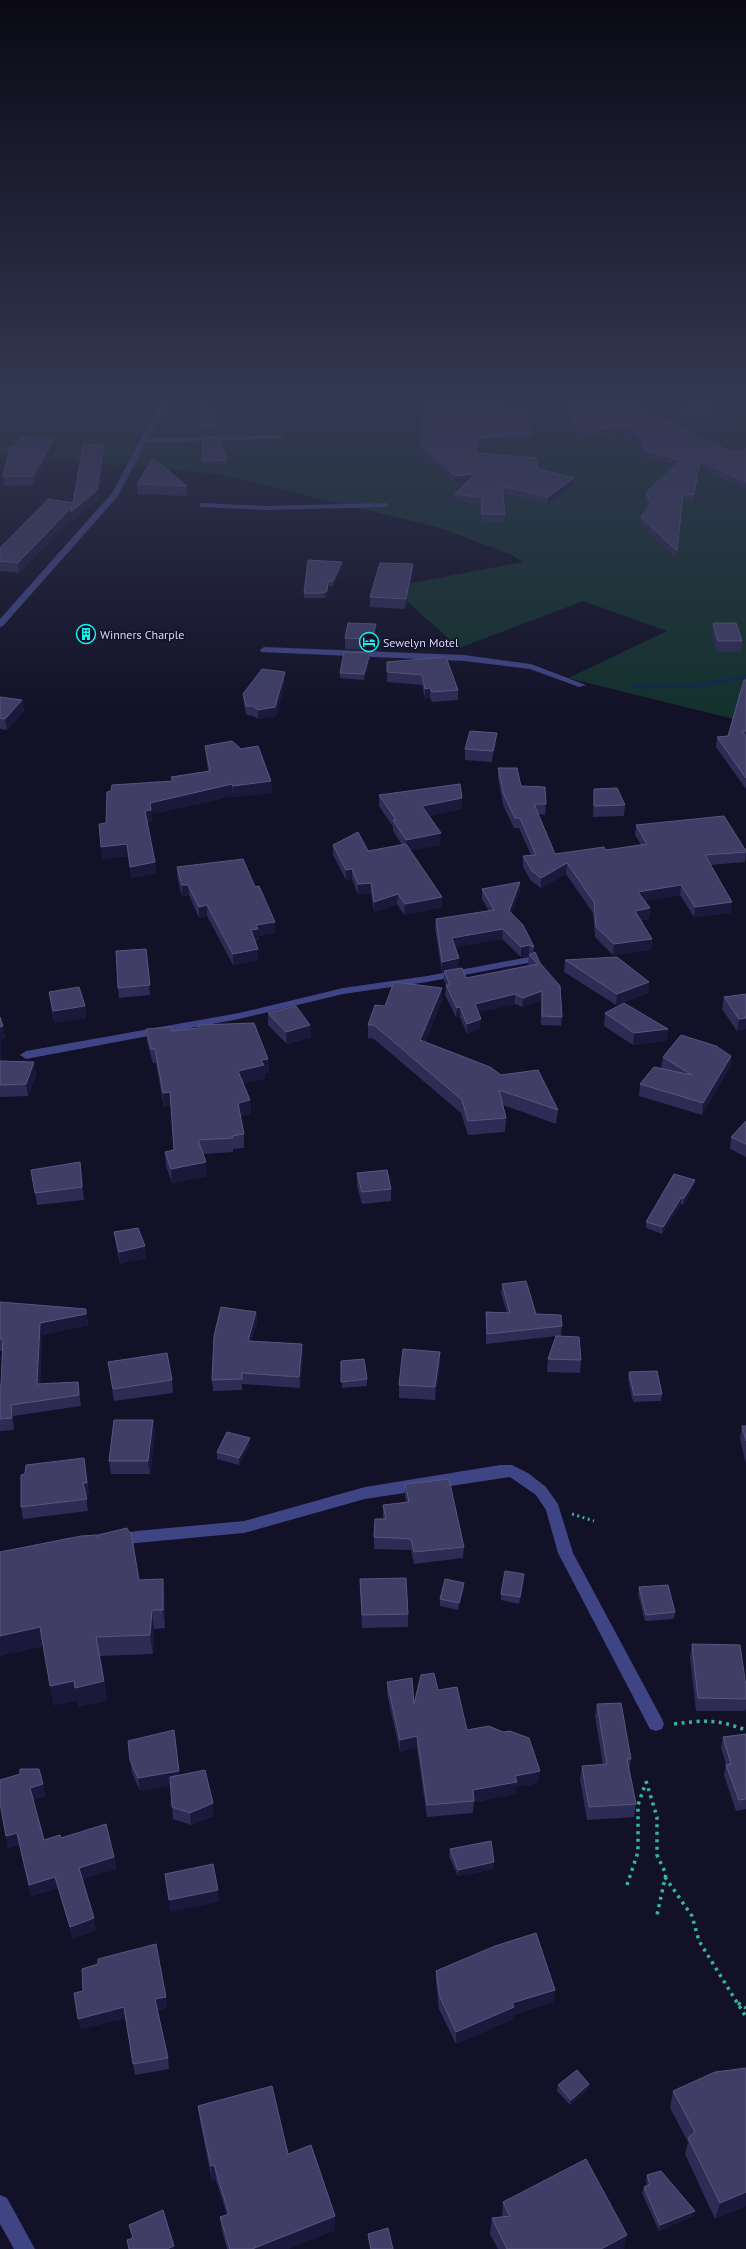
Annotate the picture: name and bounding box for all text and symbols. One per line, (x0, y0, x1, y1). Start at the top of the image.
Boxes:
building icon: Winners Charple (75, 623, 97, 645)
place label: Winners Charple (100, 627, 184, 642)
hotel icon: Sewelyn Motel (358, 631, 380, 653)
place label: Sewelyn Motel (383, 635, 459, 650)

